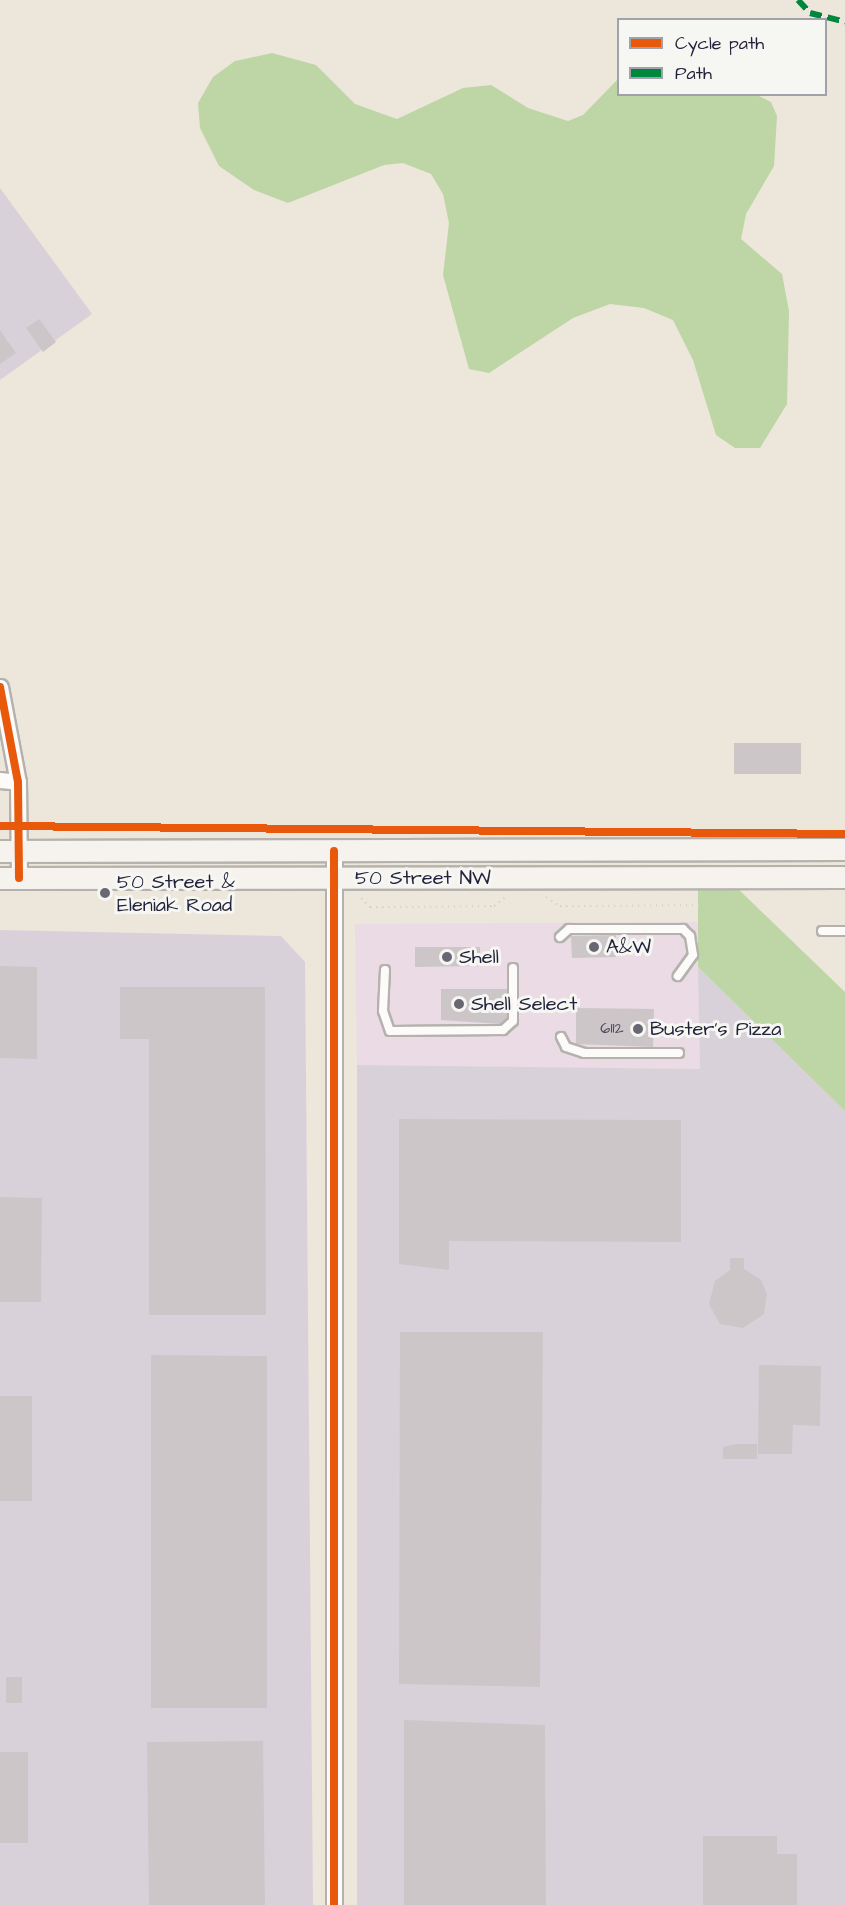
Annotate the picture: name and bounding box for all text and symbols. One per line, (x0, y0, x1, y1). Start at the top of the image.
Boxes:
legend (617, 18, 827, 96)
text: Cycle path (675, 31, 764, 56)
text: Path (675, 61, 712, 86)
street label: 50 Street NW (355, 866, 491, 890)
place label: 50 Street & Eleniak Road (117, 870, 235, 917)
marker: 50 Street & Eleniak Road (98, 886, 112, 900)
place label: A&W (606, 935, 651, 959)
marker: A&W (587, 940, 601, 954)
place label: Shell (459, 945, 499, 969)
marker: Shell (440, 950, 454, 964)
place label: Shell Select (471, 992, 577, 1016)
marker: Shell Select (452, 997, 466, 1011)
place label: Buster's Pizza (650, 1017, 781, 1041)
house number: 6112 (600, 1018, 624, 1038)
marker: Buster's Pizza (631, 1022, 645, 1036)

